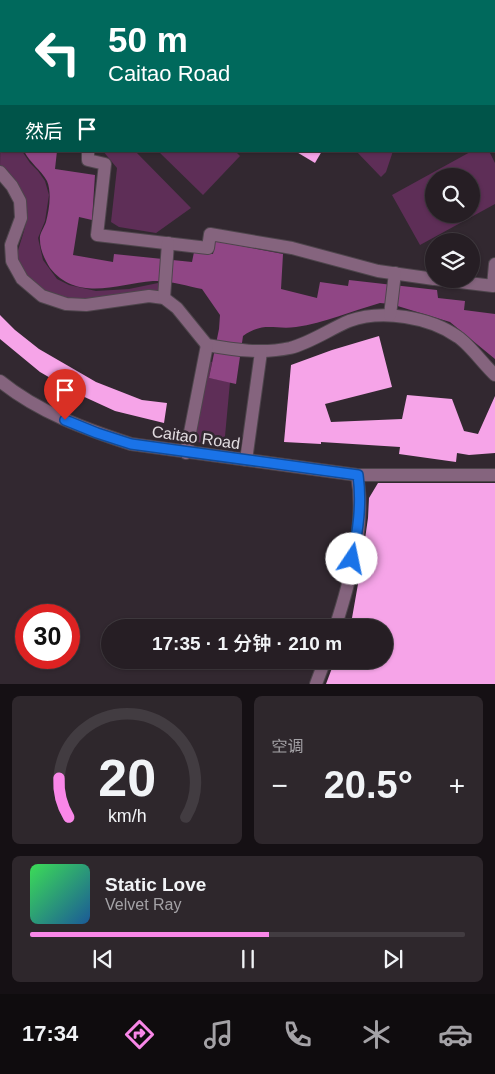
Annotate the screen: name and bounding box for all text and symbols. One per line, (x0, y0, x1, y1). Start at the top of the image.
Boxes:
icon: left (25, 20, 90, 85)
text: 50 m (108, 20, 188, 59)
text: Caitao Road (108, 61, 230, 86)
icon: arrive (73, 115, 101, 143)
text: 然后 (25, 121, 63, 142)
map controls (425, 168, 480, 288)
button: search (425, 168, 480, 223)
button: layers (425, 233, 480, 288)
pin (44, 369, 86, 420)
icon: arrive (51, 376, 79, 404)
street label: Caitao Road (151, 423, 241, 452)
position arrow (325, 532, 377, 584)
speed limit sign: 30 (15, 604, 80, 669)
text: 17:35 · 1 分钟 · 210 m (152, 633, 342, 654)
text: 空调 (272, 738, 304, 755)
text: 20 (98, 749, 156, 807)
text: 20.5° (324, 764, 413, 806)
text: − (272, 770, 288, 801)
text: + (449, 770, 465, 801)
text: km/h (107, 806, 146, 826)
text: Static Love (105, 874, 206, 895)
text: Velvet Ray (105, 896, 181, 913)
icon: previous (89, 945, 117, 973)
icon: pause (234, 945, 262, 973)
icon: next (379, 945, 407, 973)
icon: directions (122, 1017, 157, 1052)
icon: music (201, 1017, 236, 1052)
icon: phone (280, 1017, 315, 1052)
icon: climate (359, 1017, 394, 1052)
icon: car (438, 1017, 473, 1052)
text: 17:34 (22, 1021, 78, 1046)

